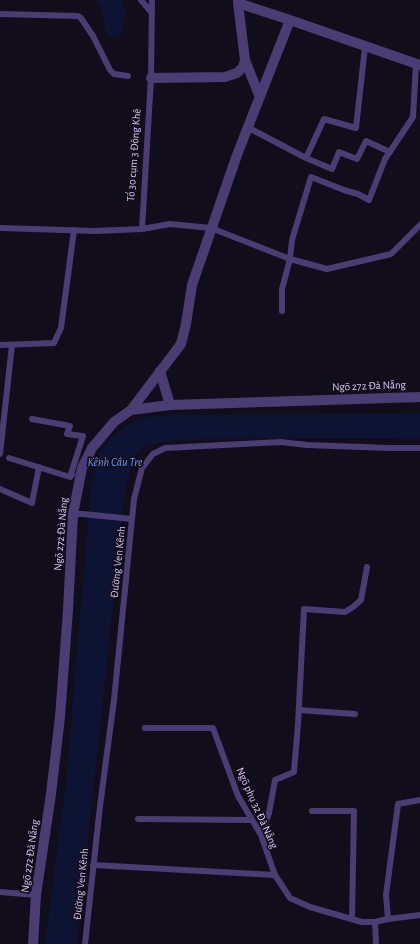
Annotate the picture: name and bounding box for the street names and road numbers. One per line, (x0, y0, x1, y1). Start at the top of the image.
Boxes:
street label: Tổ 30 cụm 3 Đông Khê (124, 108, 144, 202)
street label: Ngõ 272 Đà Nẵng (332, 378, 406, 394)
street label: Ngõ 272 Đà Nẵng (51, 497, 71, 571)
street label: Đường Ven Kênh (108, 526, 128, 598)
street label: Ngõ phụ 32 Đà Nẵng (233, 765, 281, 851)
street label: Ngõ 272 Đà Nẵng (18, 819, 42, 893)
street label: Đường Ven Kênh (71, 848, 91, 920)

